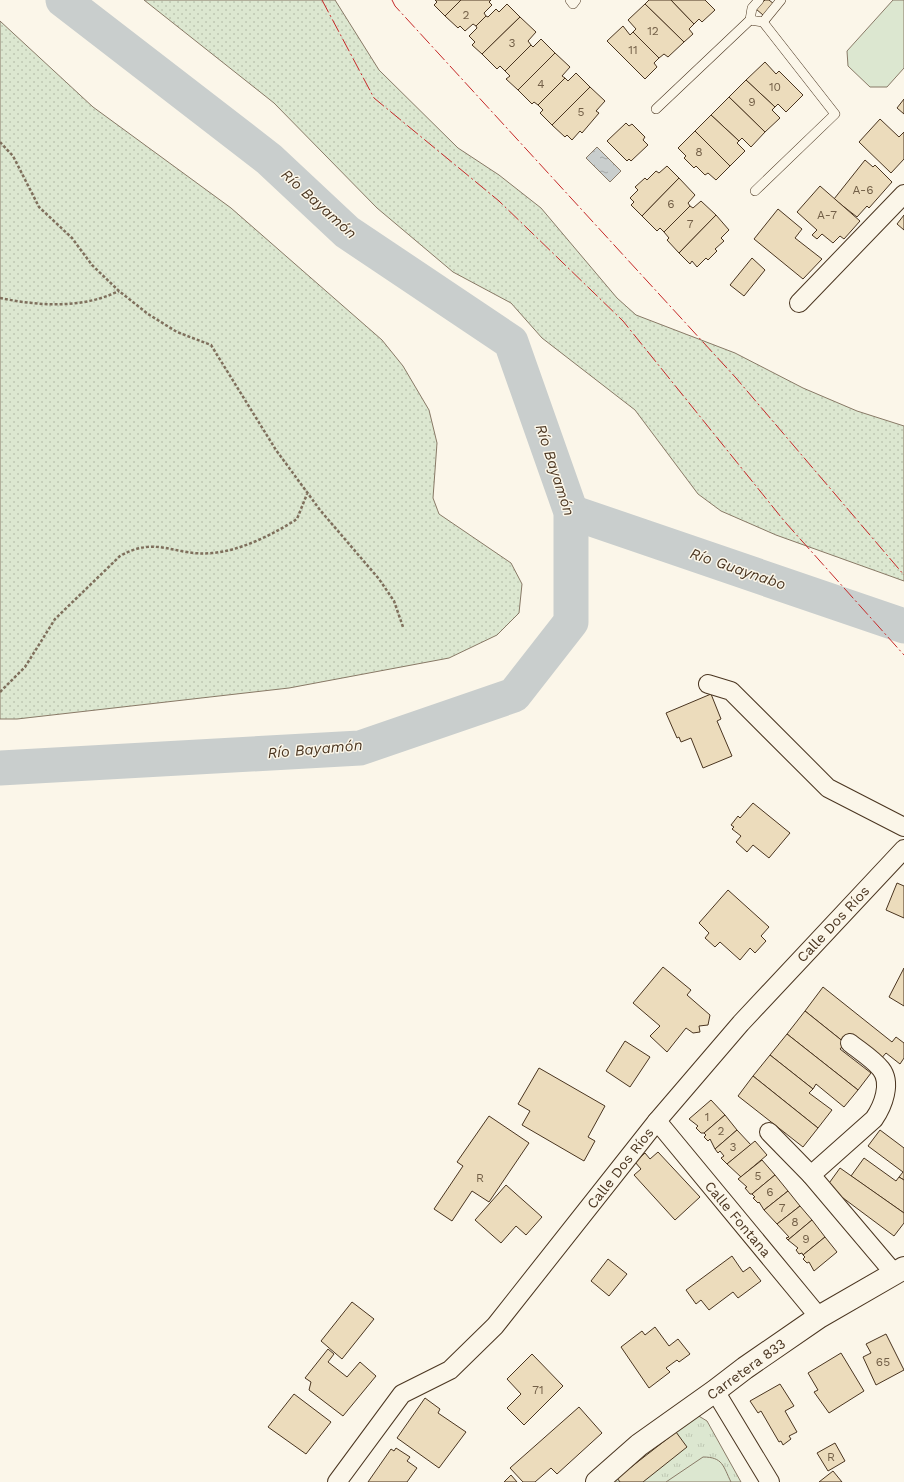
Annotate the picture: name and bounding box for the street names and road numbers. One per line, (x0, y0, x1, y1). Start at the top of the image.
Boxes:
street label: Calle Dos Ríos (794, 883, 872, 965)
street label: Calle Dos Ríos (583, 1124, 657, 1212)
street label: Calle Fontana (702, 1178, 774, 1260)
street label: Carretera 833 (704, 1335, 788, 1403)

